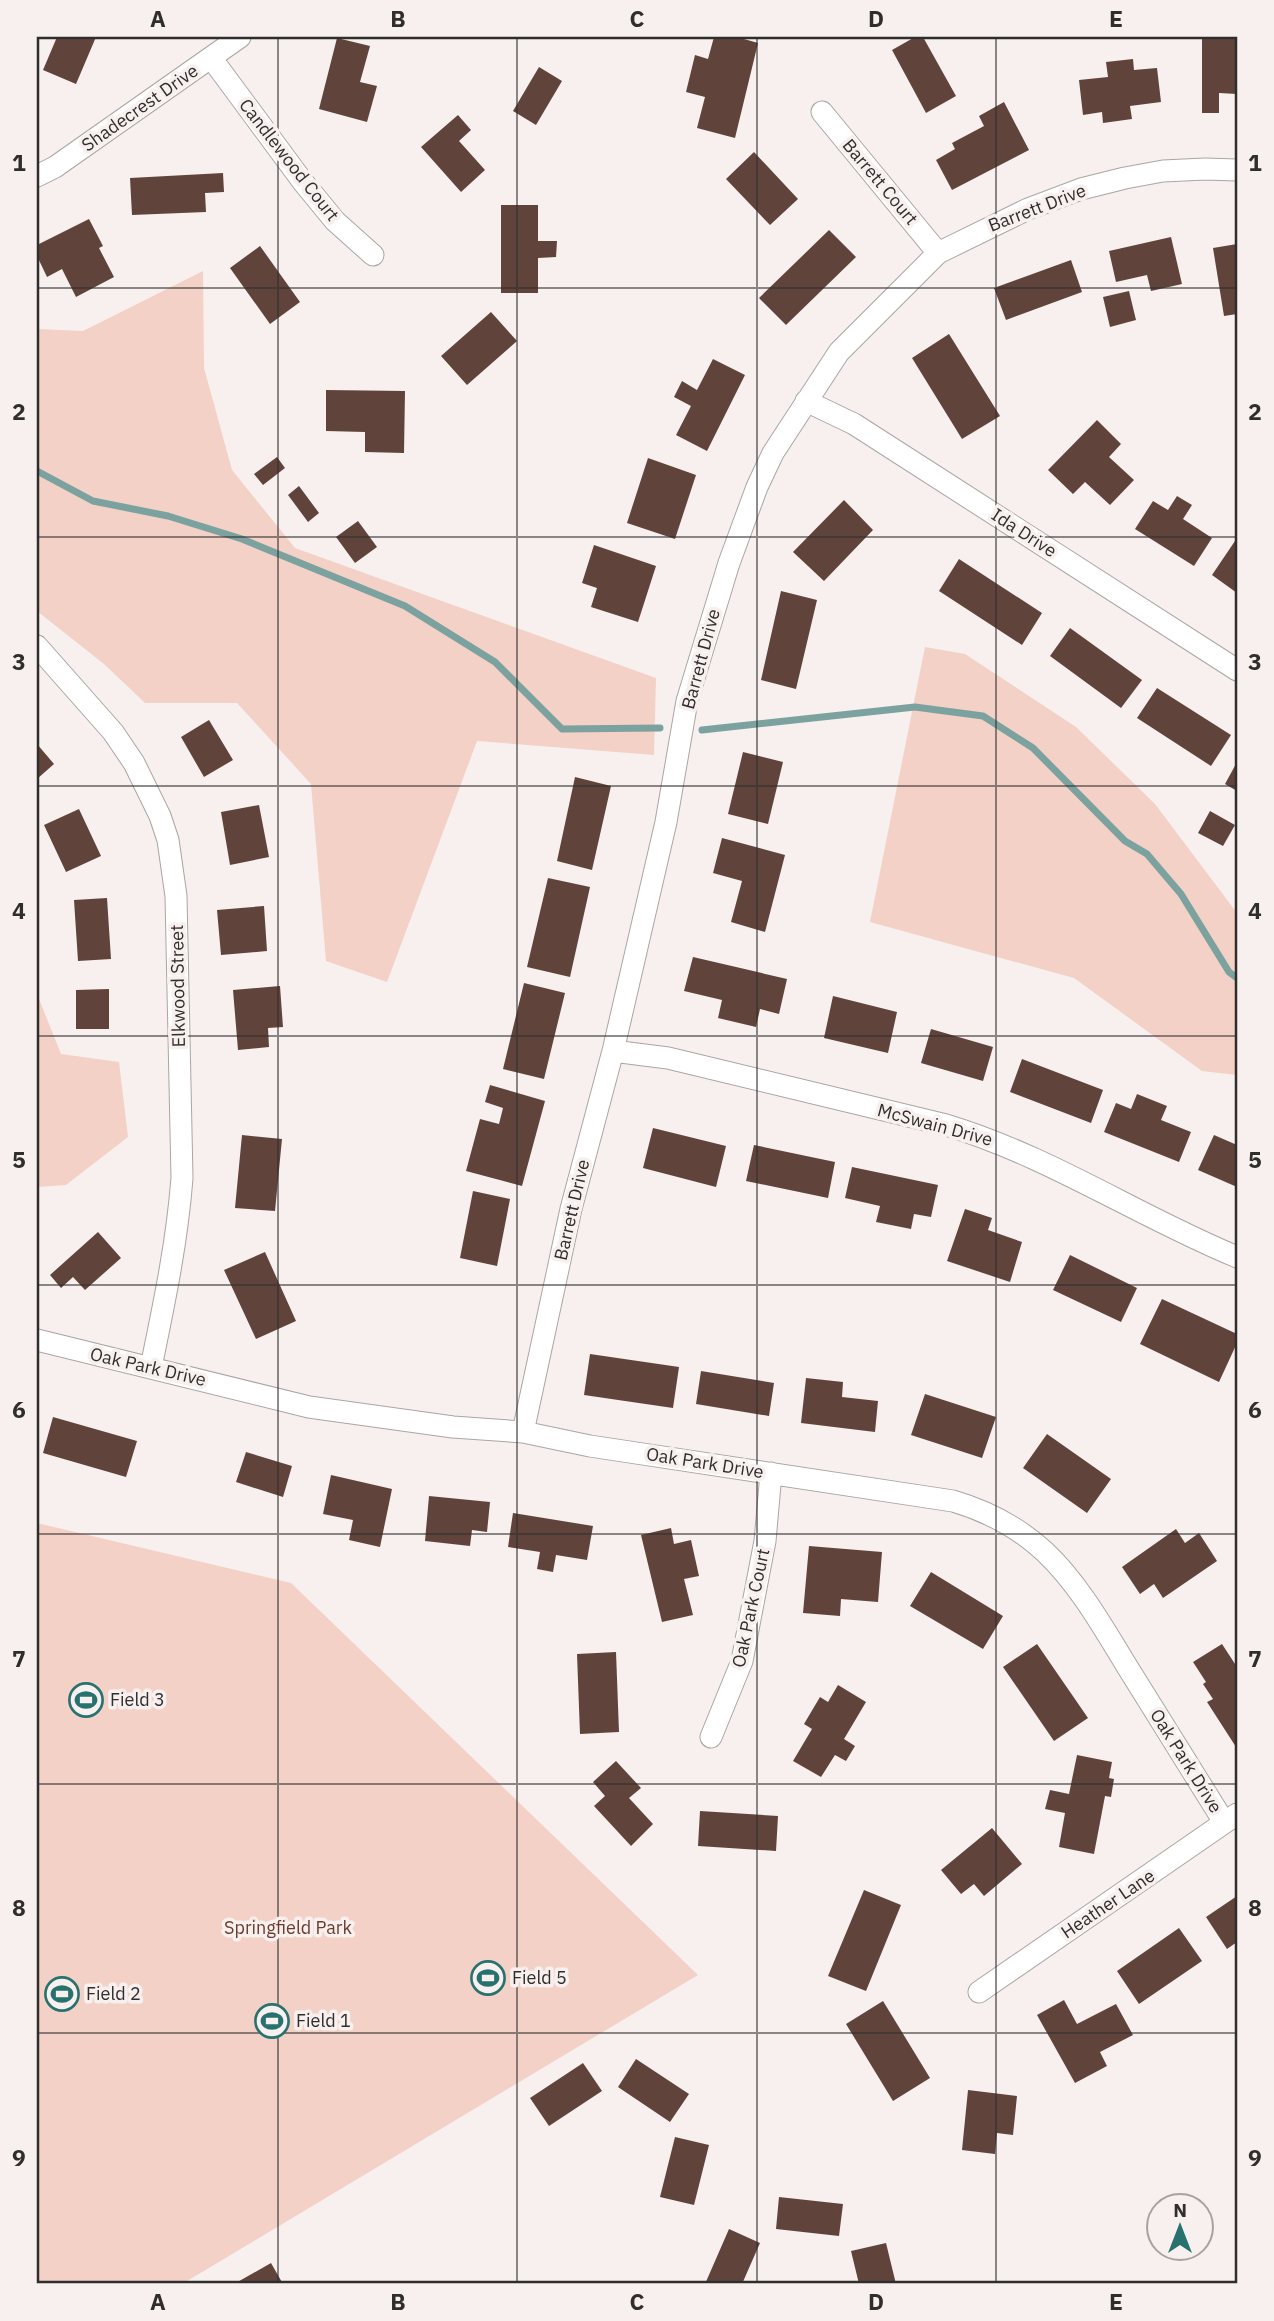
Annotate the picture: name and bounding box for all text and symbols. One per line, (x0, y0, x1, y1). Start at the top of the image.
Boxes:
text: A (150, 3, 166, 33)
text: B (390, 3, 406, 33)
text: C (630, 3, 645, 33)
text: D (868, 3, 884, 33)
text: E (1109, 3, 1123, 33)
street label: Shadecrest Drive (77, 59, 203, 156)
street label: Candlewood Court (234, 94, 344, 226)
street label: Barrett Court (838, 134, 923, 230)
text: 1 (12, 147, 26, 177)
text: 1 (1248, 147, 1262, 177)
street label: Barrett Drive (985, 178, 1089, 237)
text: 2 (12, 396, 26, 426)
text: 2 (1248, 396, 1262, 426)
street label: Ida Drive (987, 503, 1061, 562)
street label: Barrett Drive (676, 606, 725, 712)
text: 3 (12, 646, 26, 676)
text: 3 (1248, 646, 1262, 676)
text: 4 (12, 895, 26, 925)
text: 4 (1248, 895, 1262, 925)
street label: Elkwood Street (165, 924, 190, 1048)
street label: McSwain Drive (875, 1098, 995, 1151)
text: 5 (12, 1144, 26, 1174)
text: 5 (1248, 1144, 1262, 1174)
street label: Barrett Drive (549, 1157, 594, 1263)
street label: Oak Park Drive (88, 1342, 209, 1391)
text: 6 (12, 1394, 26, 1424)
text: 6 (1248, 1394, 1262, 1424)
street label: Oak Park Drive (645, 1442, 766, 1483)
street label: Oak Park Court (727, 1546, 774, 1670)
text: 7 (12, 1643, 26, 1673)
text: 7 (1248, 1643, 1262, 1673)
sports icon: Field 3 (67, 1681, 105, 1719)
place label: Field 3 (110, 1688, 165, 1711)
street label: Oak Park Drive (1145, 1704, 1228, 1817)
street label: Heather Lane (1056, 1864, 1159, 1943)
text: 8 (12, 1892, 26, 1922)
text: 8 (1248, 1892, 1262, 1922)
park label: Springfield Park (224, 1916, 352, 1939)
sports icon: Field 5 (469, 1959, 507, 1997)
place label: Field 5 (512, 1966, 567, 1989)
sports icon: Field 2 (43, 1975, 81, 2013)
place label: Field 2 (86, 1982, 141, 2005)
sports icon: Field 1 (253, 2002, 291, 2040)
place label: Field 1 (296, 2009, 351, 2032)
text: 9 (12, 2142, 26, 2172)
text: 9 (1248, 2142, 1262, 2172)
north arrow (1144, 2192, 1214, 2262)
text: N (1173, 2198, 1187, 2222)
text: A (150, 2286, 166, 2316)
text: B (390, 2286, 406, 2316)
text: C (630, 2286, 645, 2316)
text: D (868, 2286, 884, 2316)
text: E (1109, 2286, 1123, 2316)

